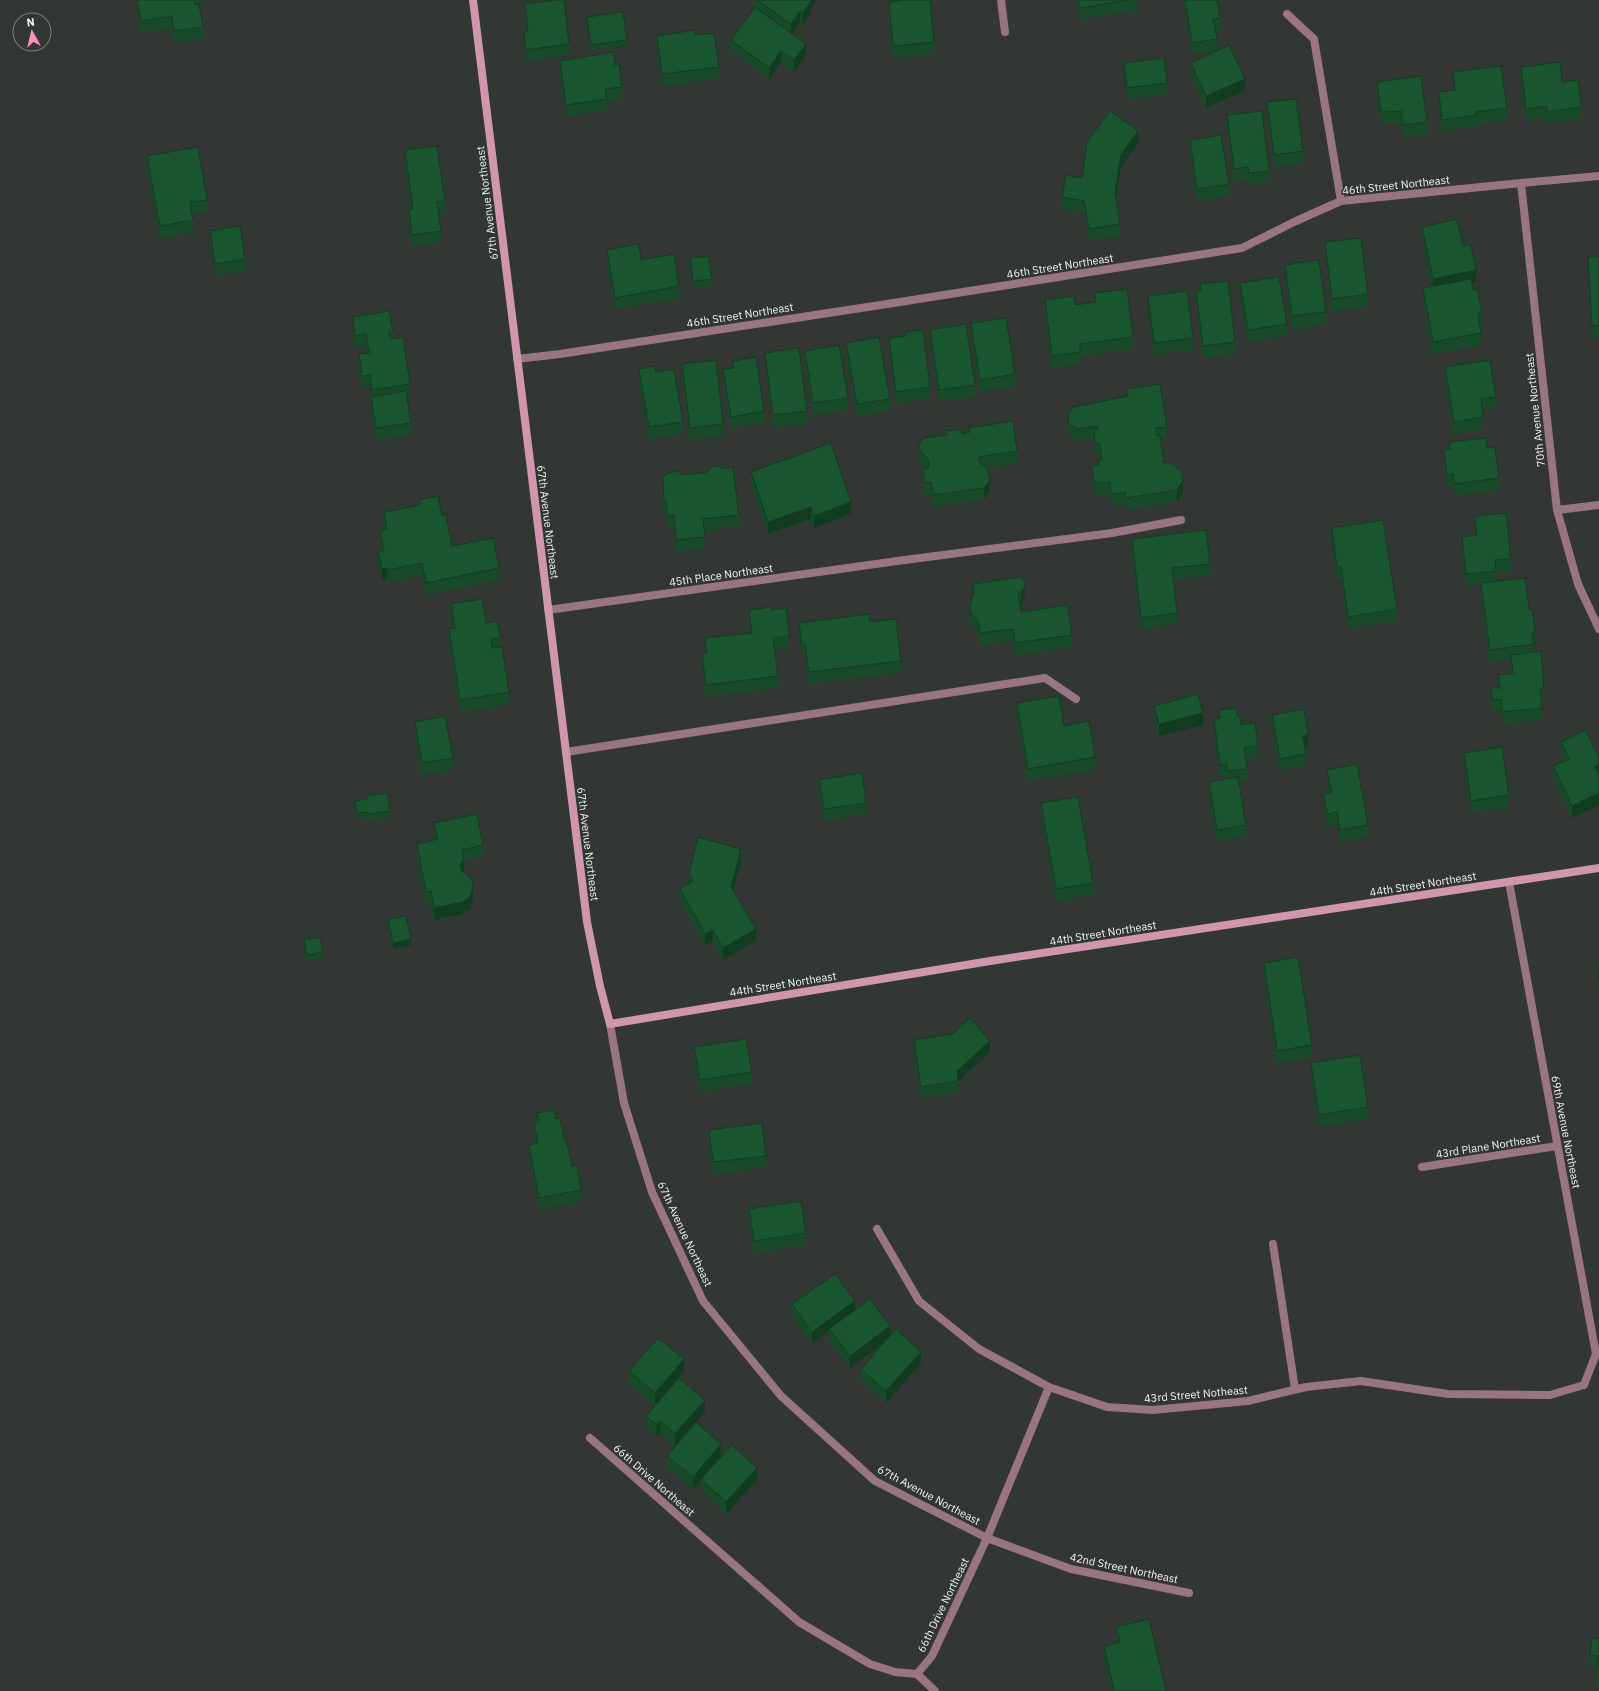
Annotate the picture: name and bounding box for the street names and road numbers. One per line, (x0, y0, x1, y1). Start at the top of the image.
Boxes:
street label: 67th Avenue Northeast (473, 145, 501, 261)
street label: 46th Street Northeast (1342, 172, 1450, 198)
street label: 46th Street Northeast (1006, 251, 1114, 281)
street label: 46th Street Northeast (686, 300, 794, 330)
street label: 70th Avenue Northeast (1522, 352, 1548, 468)
street label: 67th Avenue Northeast (534, 464, 562, 580)
street label: 45th Place Northeast (668, 561, 774, 589)
street label: 67th Avenue Northeast (574, 786, 602, 902)
street label: 44th Street Northeast (1369, 869, 1477, 899)
street label: 44th Street Northeast (1049, 918, 1157, 948)
street label: 44th Street Northeast (729, 969, 837, 999)
street label: 69th Avenue Northeast (1548, 1075, 1584, 1190)
street label: 43rd Plane Northeast (1435, 1131, 1541, 1161)
street label: 67th Avenue Northeast (654, 1179, 716, 1289)
street label: 43rd Street Notheast (1144, 1382, 1249, 1406)
street label: 66th Drive Northeast (610, 1441, 698, 1519)
street label: 67th Avenue Northeast (875, 1462, 983, 1528)
street label: 42nd Street Northeast (1069, 1550, 1180, 1586)
street label: 66th Drive Northeast (914, 1555, 972, 1654)

